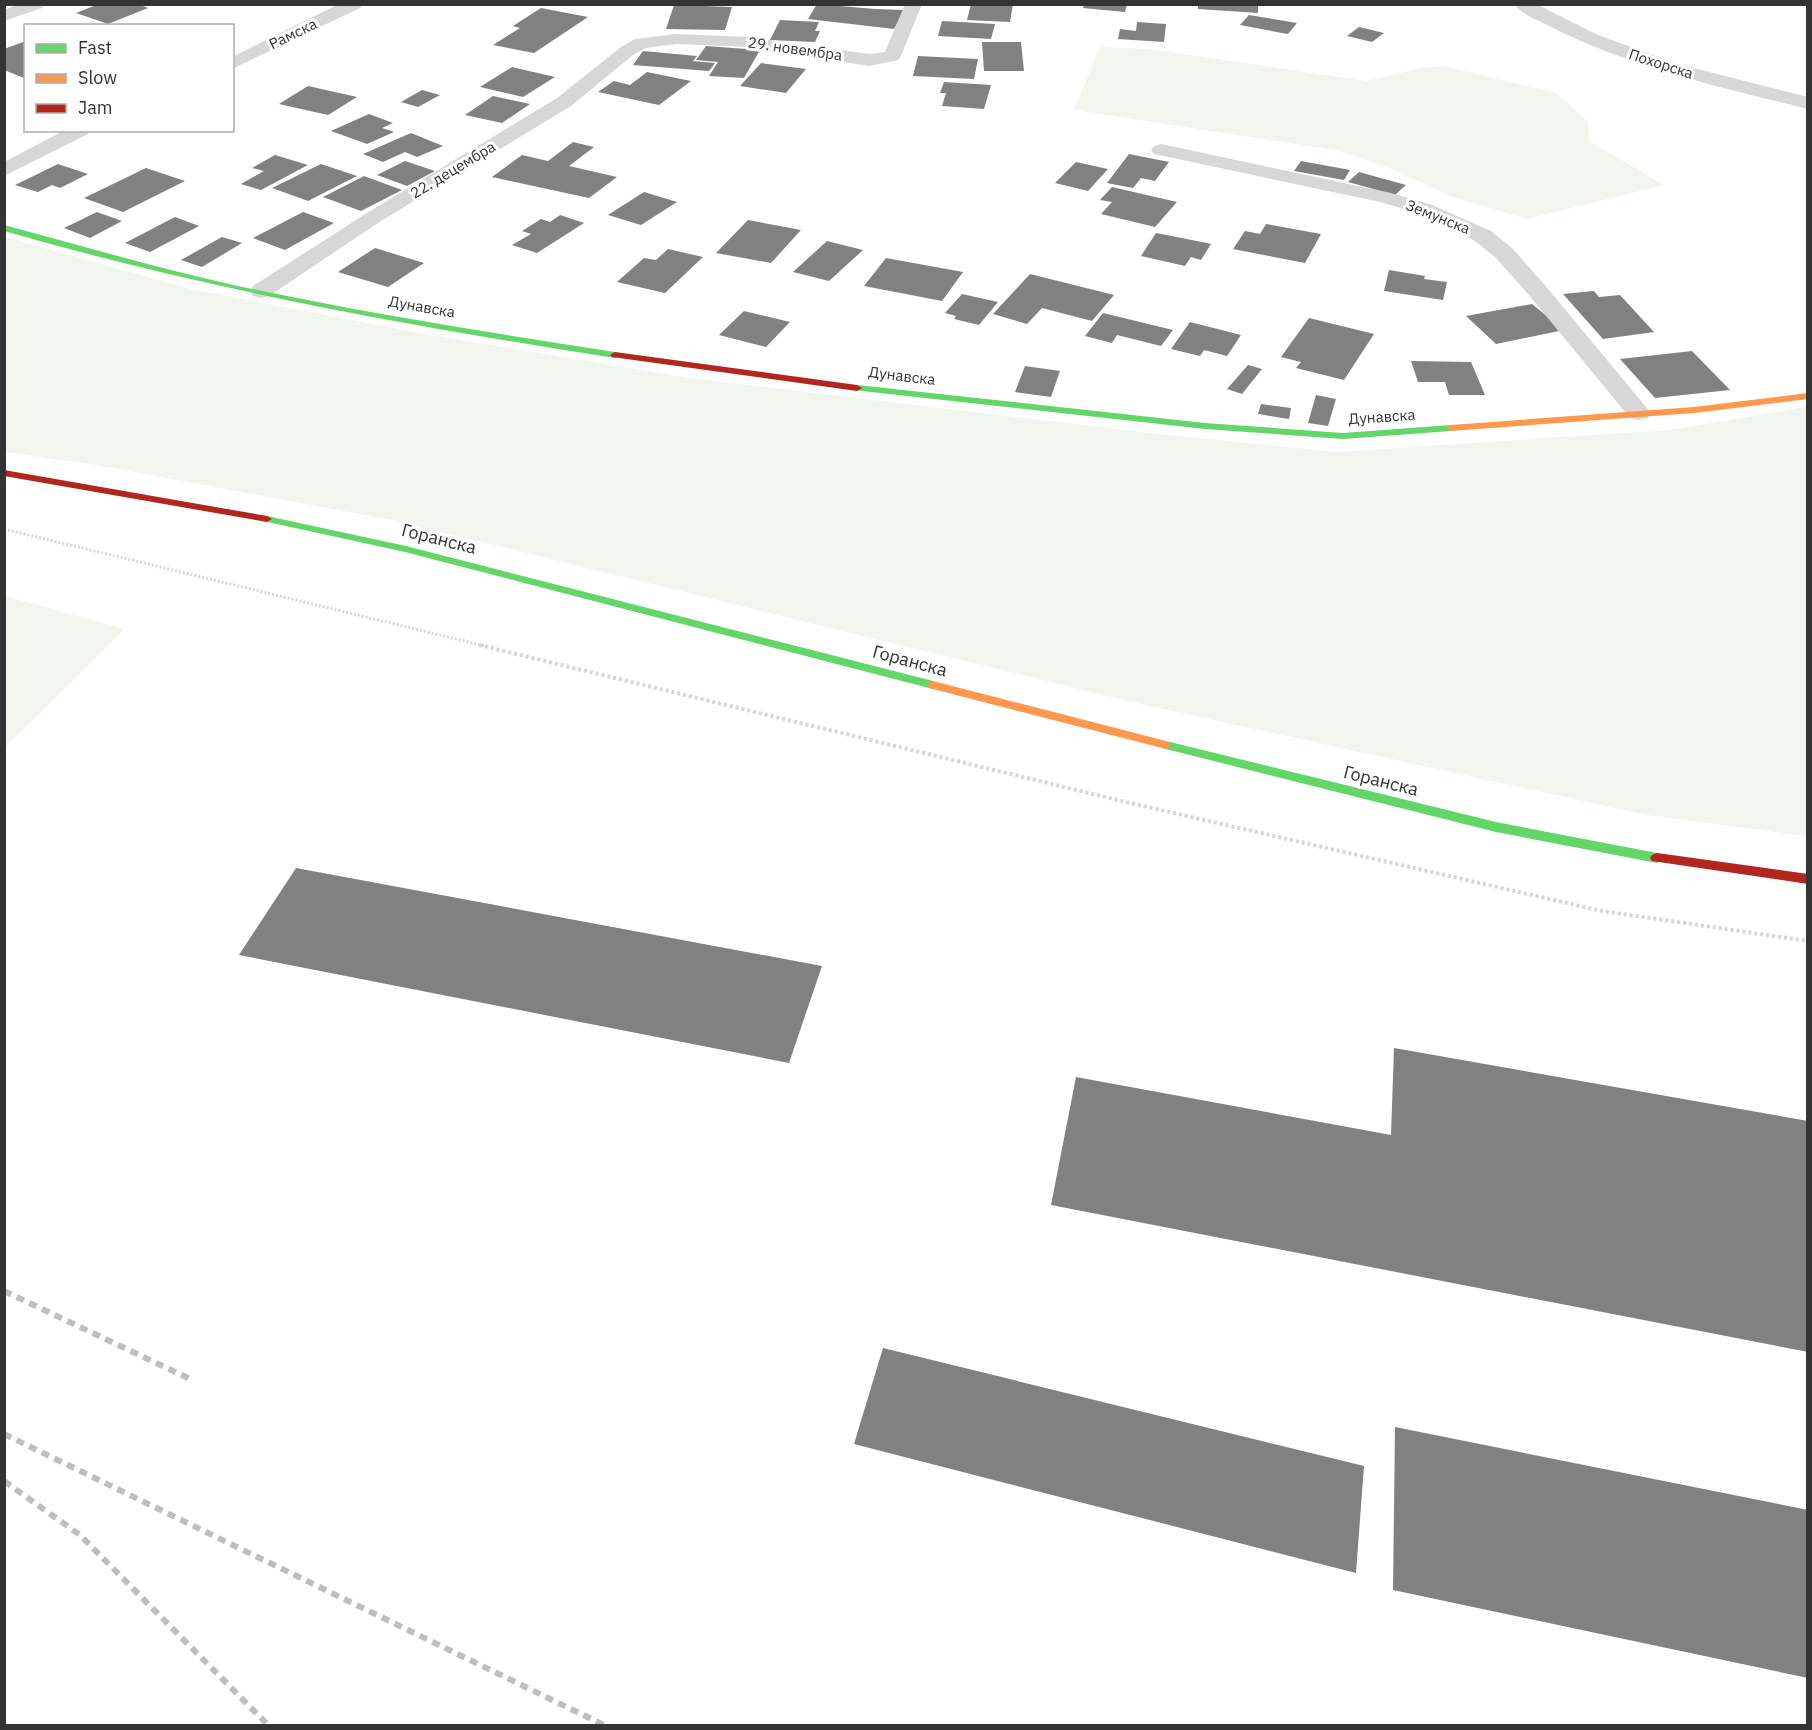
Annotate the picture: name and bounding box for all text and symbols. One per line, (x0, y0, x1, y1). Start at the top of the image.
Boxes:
street label: Рамска (266, 14, 320, 53)
legend (24, 24, 234, 132)
street label: 29. новембра (747, 32, 843, 65)
text: Fast (78, 36, 112, 59)
street label: Похорска (1626, 44, 1696, 83)
text: Slow (78, 66, 117, 89)
text: Jam (78, 96, 113, 119)
street label: 22. децембра (407, 137, 499, 202)
street label: Земунска (1403, 195, 1473, 238)
street label: Дунавска (387, 291, 457, 322)
street label: Дунавска (868, 362, 937, 389)
street label: Дунавска (1348, 405, 1416, 428)
street label: Горанска (399, 518, 479, 559)
street label: Горанска (870, 640, 950, 682)
street label: Горанска (1341, 760, 1421, 801)

